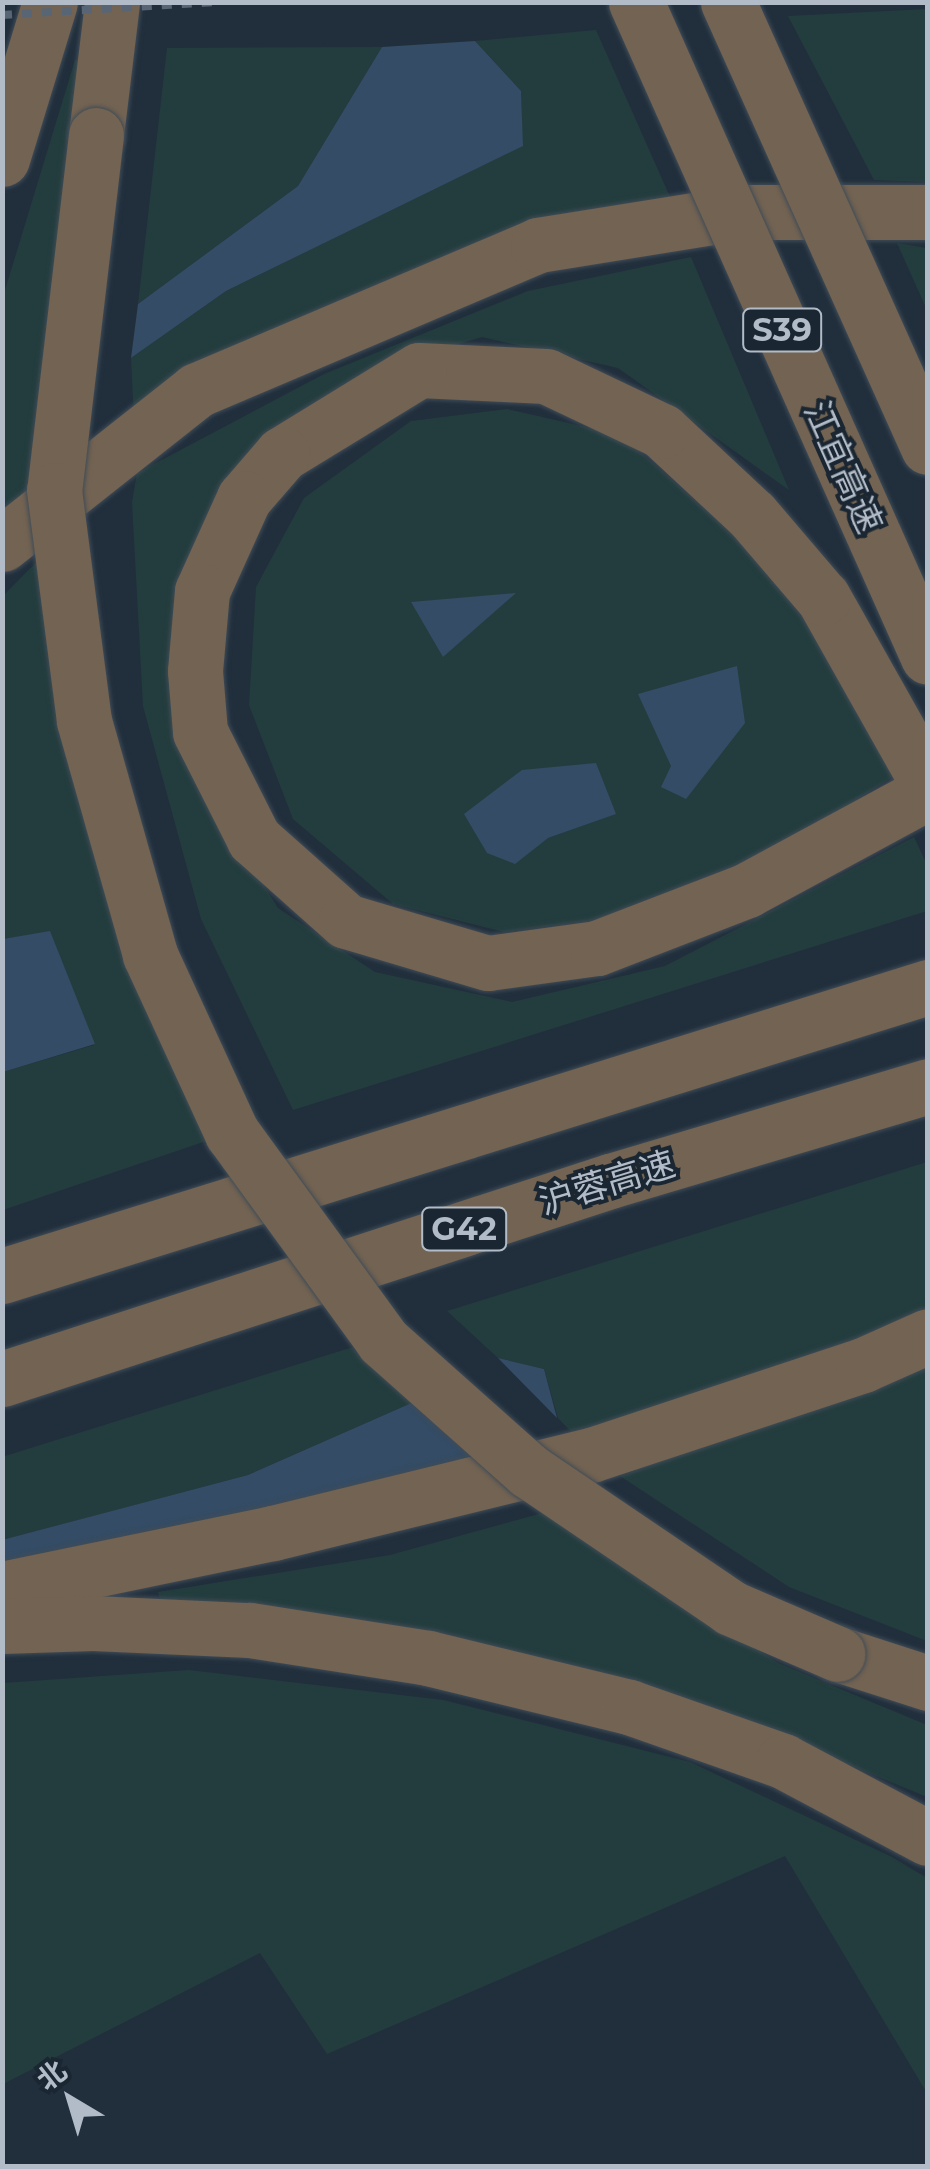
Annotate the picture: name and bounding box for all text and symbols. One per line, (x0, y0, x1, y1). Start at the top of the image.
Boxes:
road number: S39 (742, 303, 822, 357)
street label: 江宜高速 (795, 395, 891, 539)
street label: 沪蓉高速 (534, 1142, 680, 1224)
road number: G42 (419, 1202, 509, 1256)
north arrow (20, 2049, 120, 2149)
text: 北 (30, 2053, 73, 2097)

